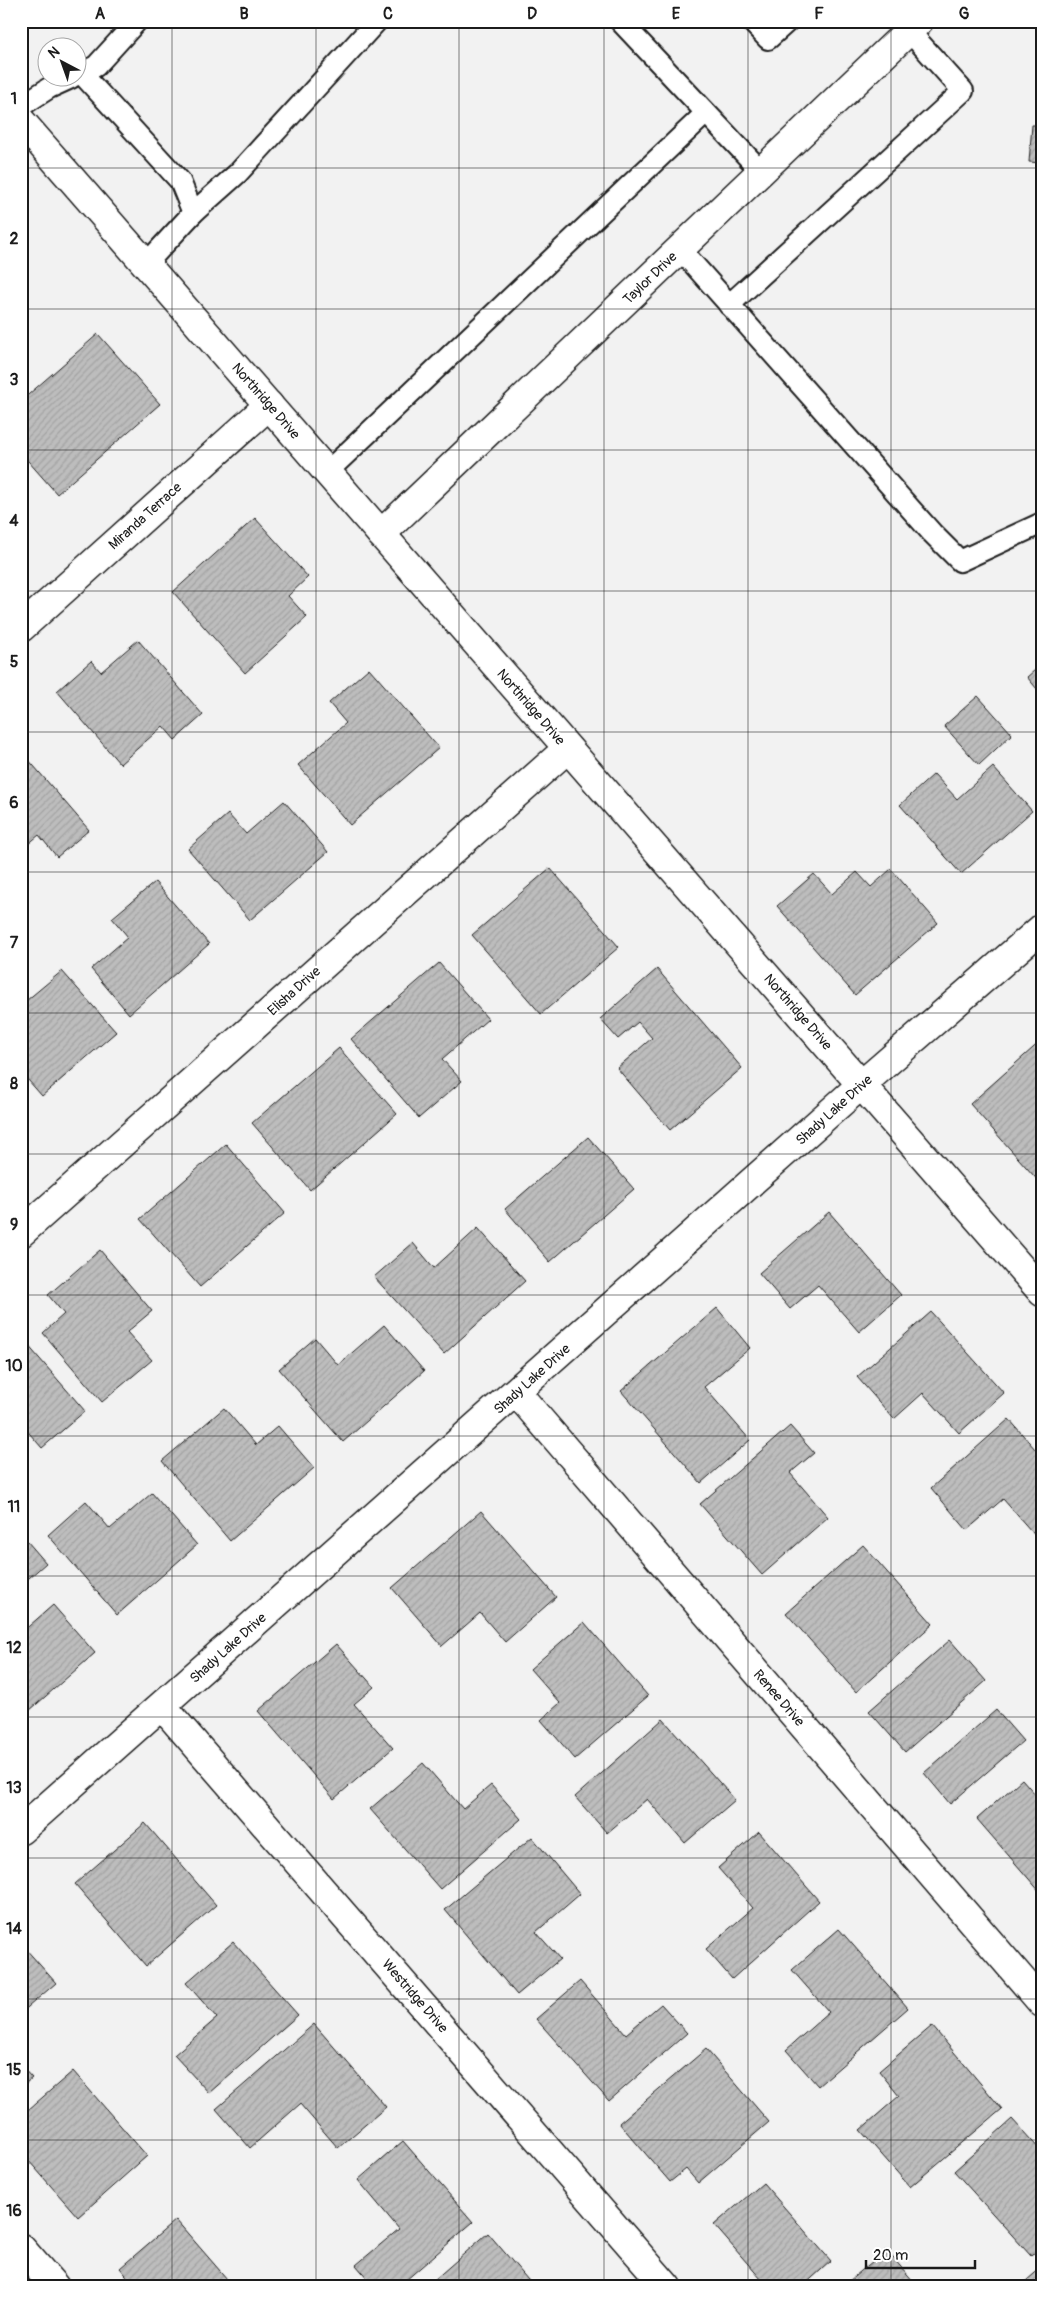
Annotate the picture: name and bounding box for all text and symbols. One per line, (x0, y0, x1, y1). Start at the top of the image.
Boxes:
text: A (95, 4, 106, 24)
text: B (239, 4, 249, 24)
text: C (383, 4, 393, 24)
text: D (527, 4, 537, 24)
text: E (672, 4, 681, 24)
text: F (814, 4, 824, 24)
text: G (959, 4, 970, 24)
north arrow (38, 38, 88, 88)
text: N (45, 43, 63, 62)
text: 1 (11, 89, 17, 109)
text: 2 (10, 229, 19, 249)
street label: Taylor Drive (620, 248, 680, 308)
street label: Northridge Drive (228, 359, 304, 443)
text: 3 (10, 370, 19, 390)
street label: Miranda Terrace (105, 479, 185, 553)
text: 4 (9, 511, 19, 531)
text: 5 (10, 652, 19, 672)
street label: Northridge Drive (493, 665, 569, 749)
text: 6 (9, 793, 19, 813)
text: 7 (10, 933, 19, 953)
street label: Elisha Drive (264, 963, 324, 1019)
street label: Northridge Drive (760, 970, 836, 1054)
street label: Shady Lake Drive (792, 1071, 876, 1149)
text: 8 (10, 1074, 18, 1094)
text: 9 (10, 1215, 18, 1235)
street label: Shady Lake Drive (490, 1340, 574, 1418)
text: 10 (5, 1356, 23, 1376)
text: 11 (8, 1497, 20, 1517)
street label: Shady Lake Drive (186, 1609, 270, 1687)
text: 12 (6, 1638, 22, 1658)
street label: Renee Drive (750, 1666, 808, 1730)
text: 13 (6, 1778, 22, 1798)
text: 14 (6, 1919, 22, 1939)
street label: Westridge Drive (378, 1956, 452, 2036)
text: 15 (7, 2060, 22, 2080)
text: 16 (6, 2201, 22, 2221)
scale bar (866, 2238, 974, 2270)
text: 20 m (873, 2246, 908, 2265)

